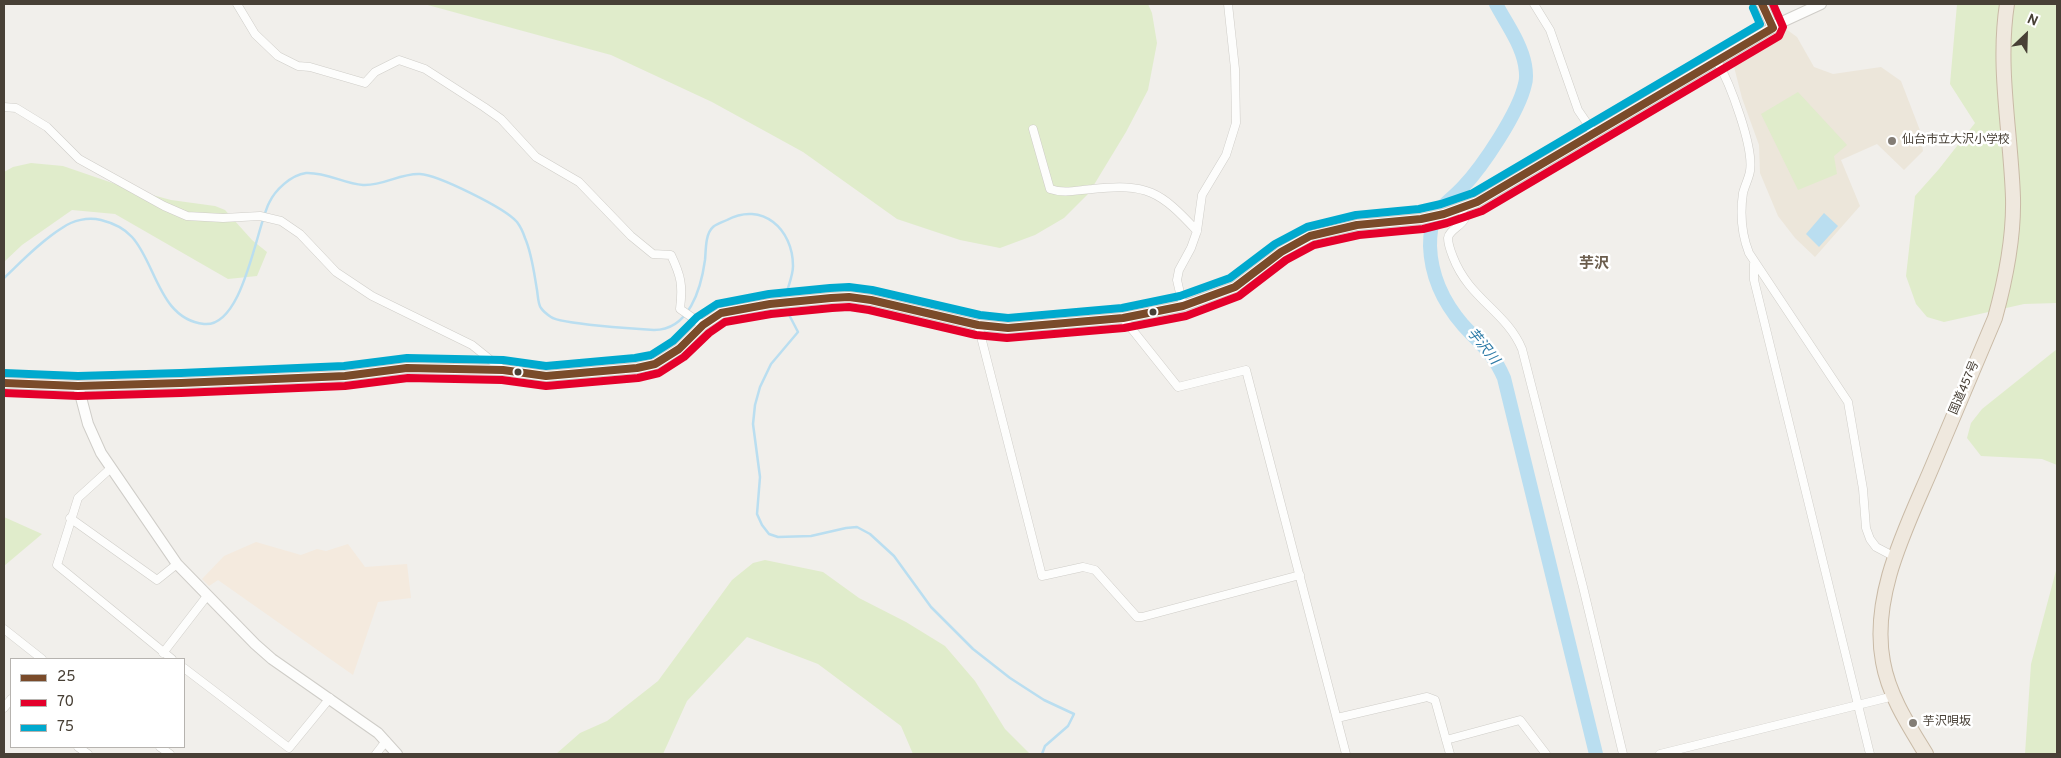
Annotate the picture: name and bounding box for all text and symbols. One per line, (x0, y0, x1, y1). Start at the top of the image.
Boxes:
north arrow (2001, 10, 2051, 60)
text: N (2024, 11, 2040, 31)
place label: 仙台市立大沢小学校 (1902, 134, 2010, 148)
marker: 仙台市立大沢小学校 (1886, 135, 1898, 147)
district label: 芋沢 (1579, 256, 1609, 274)
unlabelled marker (1148, 307, 1158, 317)
water label: 芋沢川 (1462, 325, 1502, 369)
street label: 国道457号 (1947, 359, 1983, 417)
unlabelled marker (513, 367, 523, 377)
legend (10, 658, 185, 748)
text: 25 (57, 668, 76, 687)
text: 70 (57, 693, 74, 712)
place label: 芋沢唄坂 (1923, 716, 1971, 730)
marker: 芋沢唄坂 (1907, 717, 1919, 729)
text: 75 (57, 718, 74, 737)

